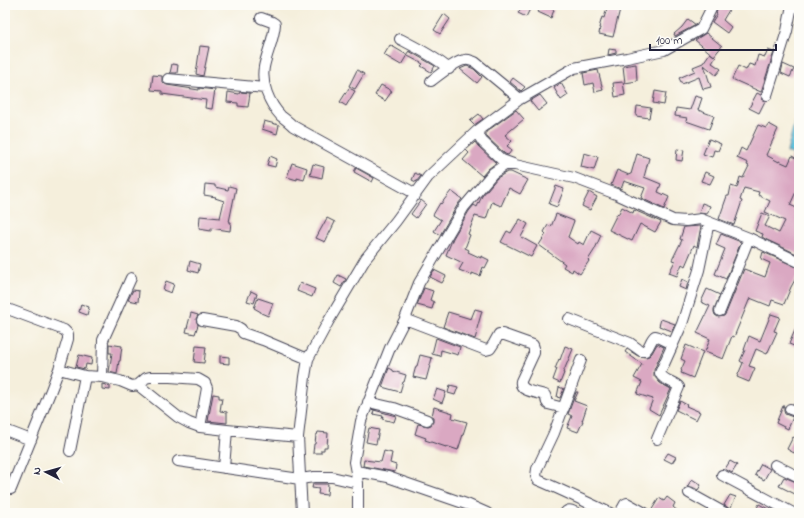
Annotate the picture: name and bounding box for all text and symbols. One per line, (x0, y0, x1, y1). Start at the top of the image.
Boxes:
scale bar (650, 26, 776, 52)
text: 100 m (656, 32, 683, 50)
north arrow (26, 452, 66, 492)
text: N (29, 467, 45, 476)

